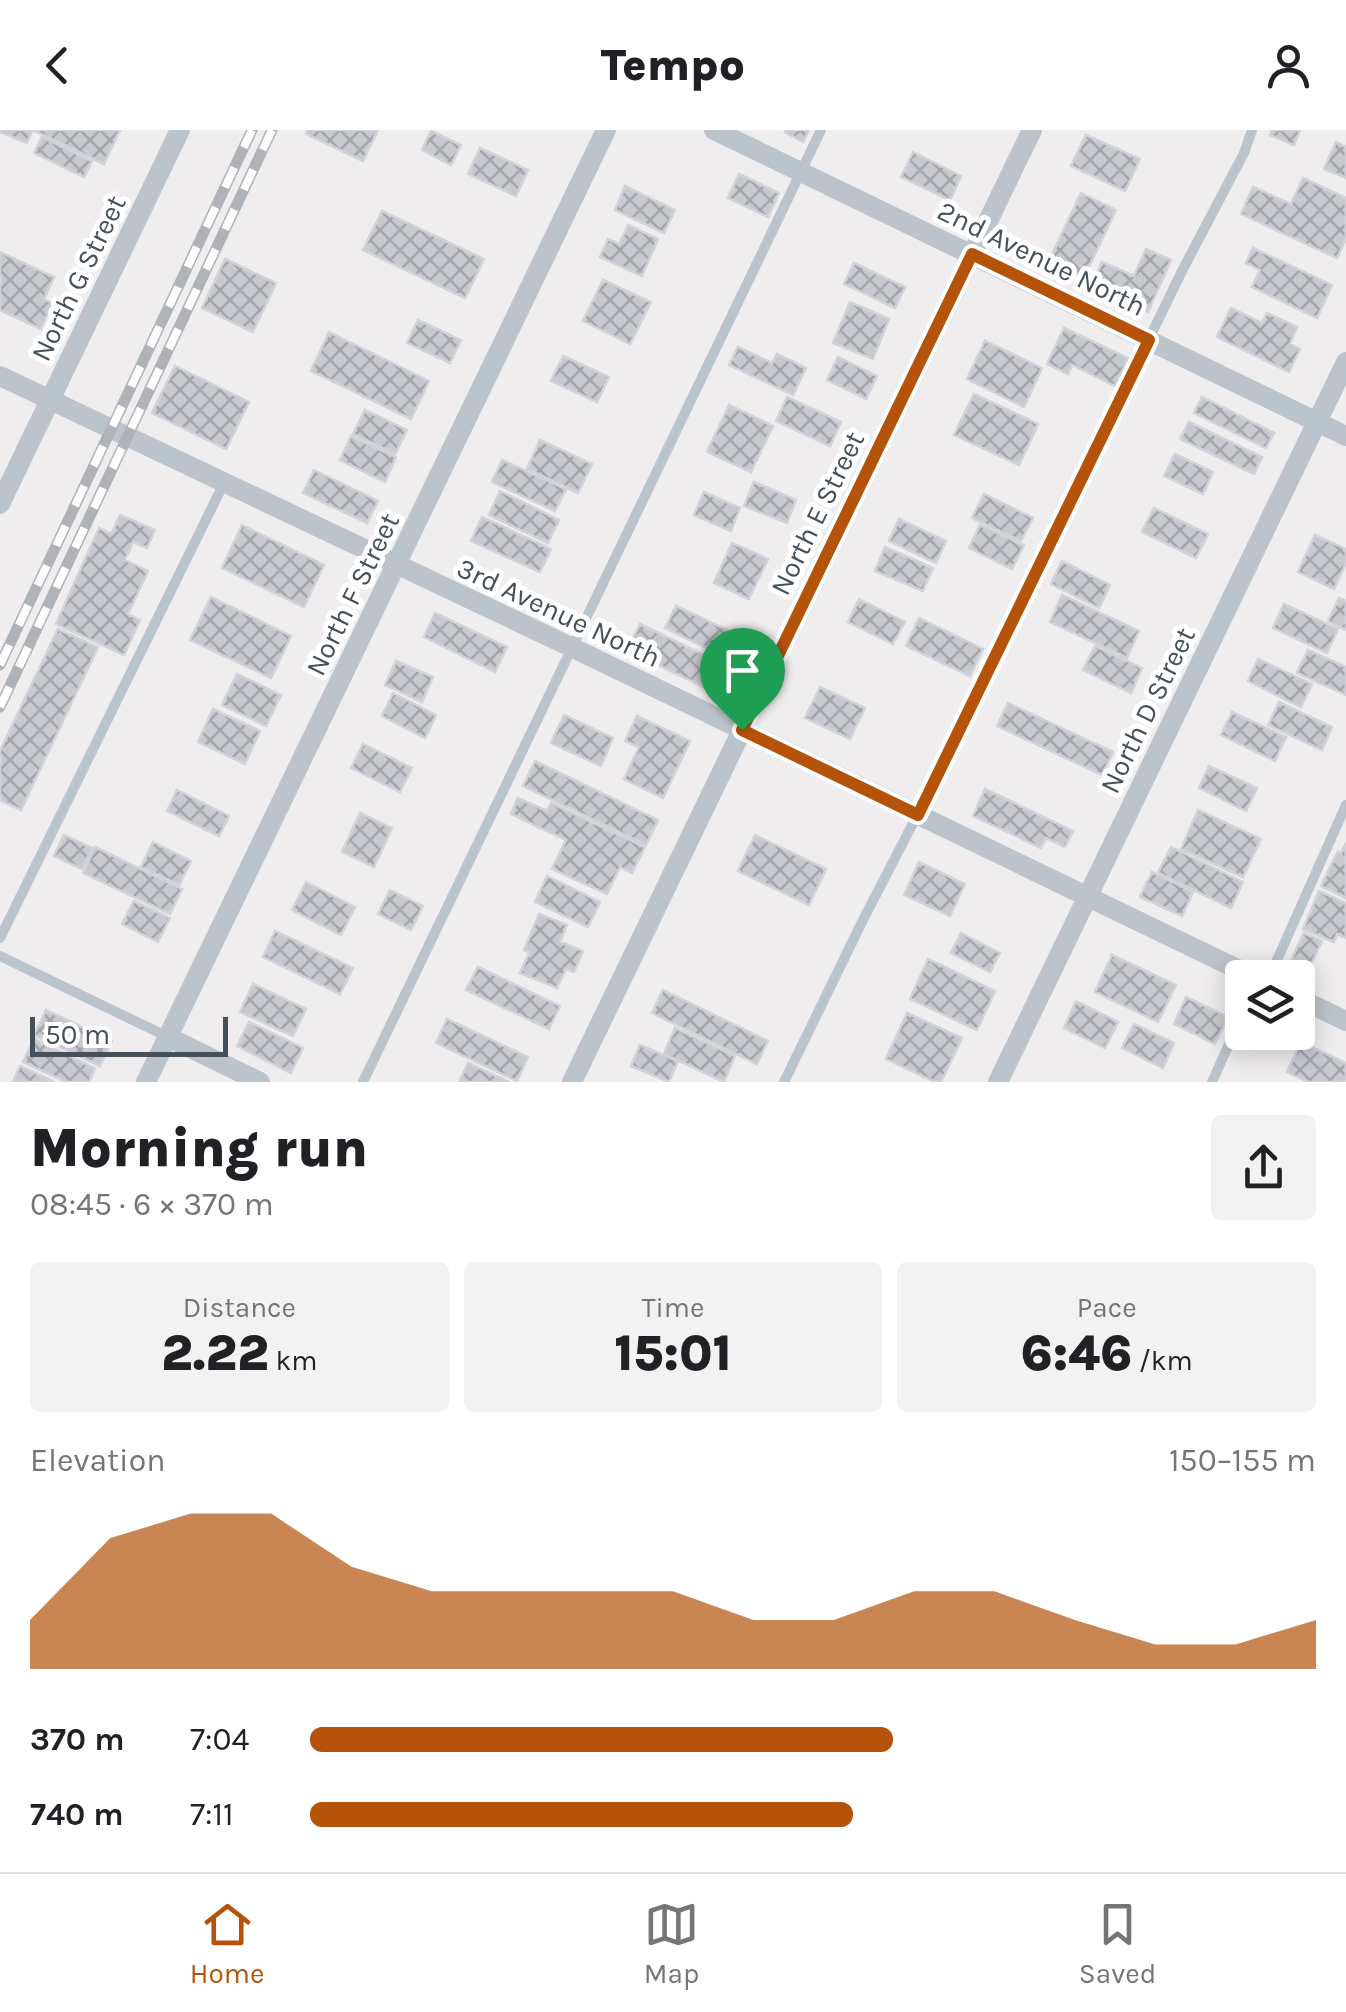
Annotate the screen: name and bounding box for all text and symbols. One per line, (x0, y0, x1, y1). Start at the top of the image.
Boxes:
icon: back (30, 38, 85, 93)
icon: person (1261, 38, 1316, 93)
text: Tempo (601, 39, 745, 91)
street label: North G Street (24, 190, 133, 366)
street label: 2nd Avenue North (932, 194, 1151, 323)
street label: North E Street (764, 426, 871, 600)
street label: North F Street (299, 508, 406, 681)
street label: 3rd Avenue North (452, 551, 666, 674)
street label: North D Street (1093, 622, 1202, 799)
pin (700, 628, 785, 731)
icon: arrive (715, 643, 770, 698)
map controls (1225, 960, 1315, 1050)
button: layers (1225, 960, 1315, 1050)
scale bar (30, 1012, 228, 1056)
text: 50 m (45, 1018, 110, 1051)
button: share (1211, 1115, 1316, 1220)
text: Morning run (30, 1116, 368, 1180)
text: 08:45 · 6 × 370 m (30, 1186, 274, 1223)
text: Distance (183, 1291, 296, 1324)
text: Time (642, 1291, 704, 1324)
text: Pace (1077, 1291, 1137, 1324)
text: 2.22 (161, 1324, 269, 1383)
text: 15:01 (614, 1324, 732, 1383)
text: 6:46 (1021, 1324, 1132, 1383)
text: km (269, 1344, 317, 1377)
text: /km (1132, 1344, 1193, 1377)
text: Elevation (30, 1442, 165, 1479)
text: 150–155 m (1169, 1442, 1316, 1479)
text: 370 m (30, 1721, 125, 1758)
text: 7:04 (190, 1721, 249, 1758)
text: 740 m (30, 1796, 124, 1833)
text: 7:11 (190, 1796, 234, 1833)
tab: Home (190, 1897, 264, 1990)
tab: Map (644, 1897, 699, 1990)
tab: Saved (1079, 1897, 1156, 1990)

